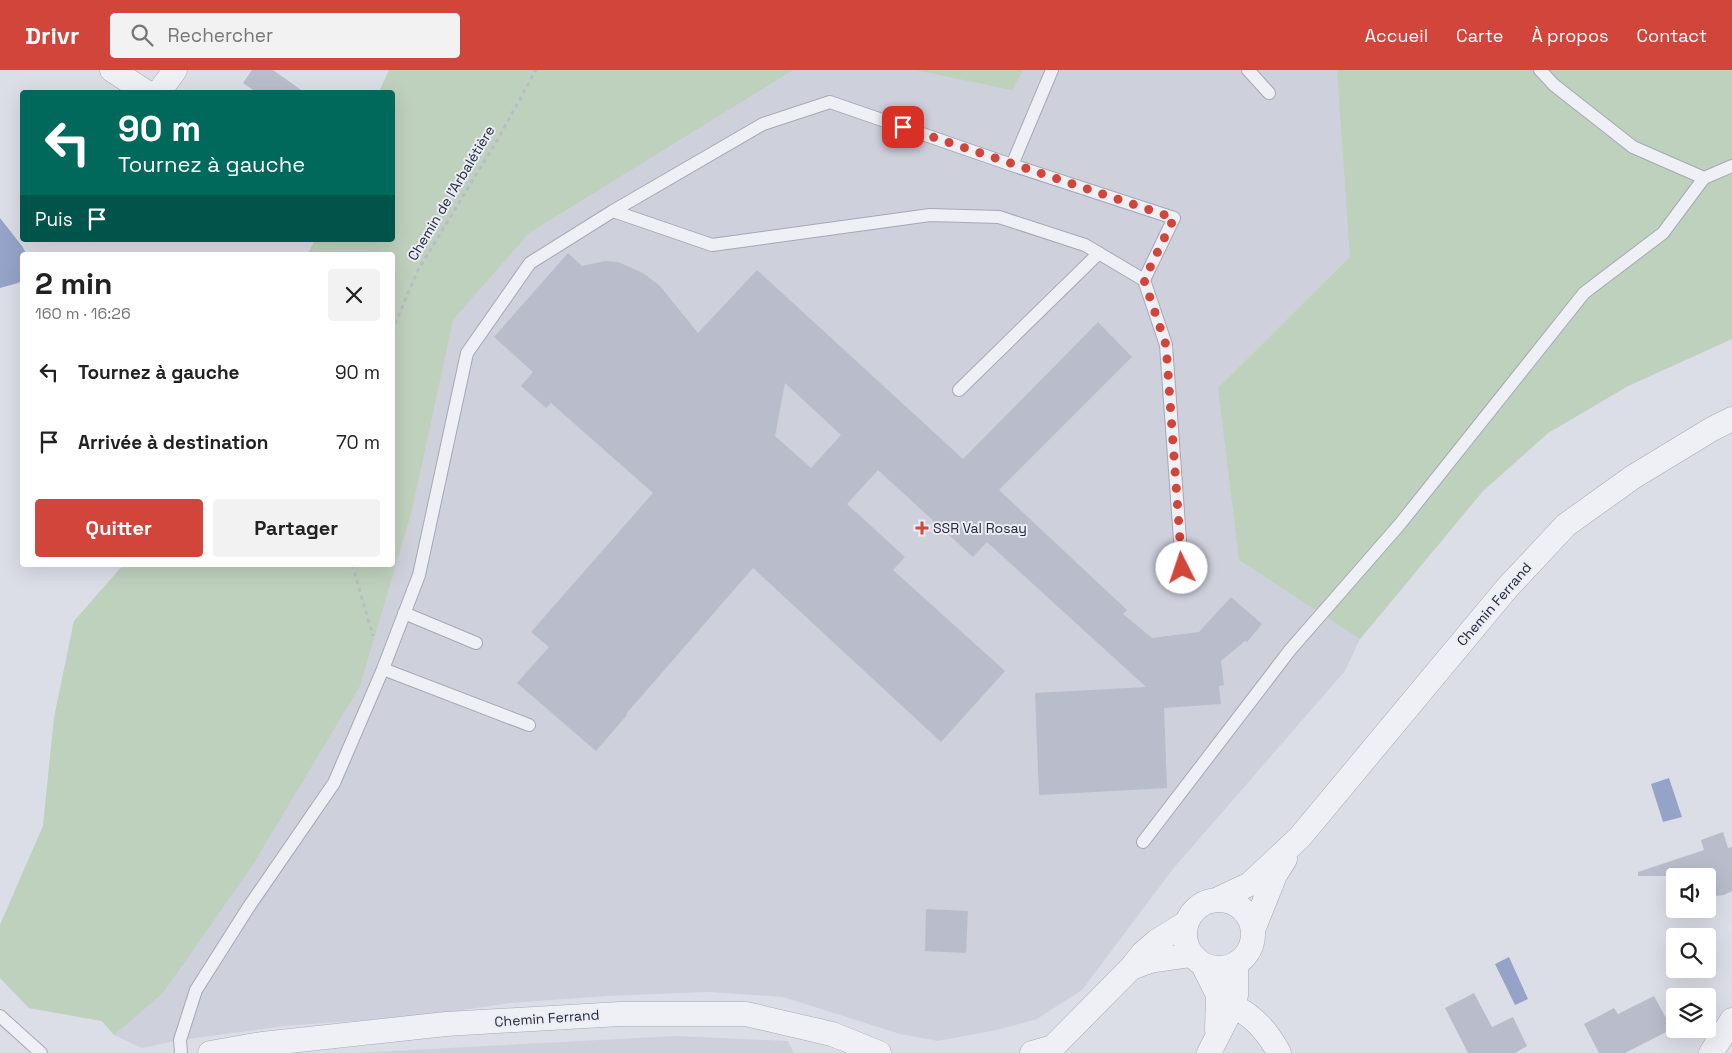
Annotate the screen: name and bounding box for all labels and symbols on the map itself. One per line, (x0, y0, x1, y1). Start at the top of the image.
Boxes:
pin (882, 106, 924, 148)
street label: Chemin de l'Arbalétière (404, 122, 498, 264)
place label: SSR Val Rosay (933, 519, 1027, 537)
marker: SSR Val Rosay (915, 521, 929, 535)
position arrow (1155, 541, 1207, 593)
street label: Chemin Ferrand (1453, 558, 1535, 650)
street label: Chemin Ferrand (494, 1005, 600, 1031)

